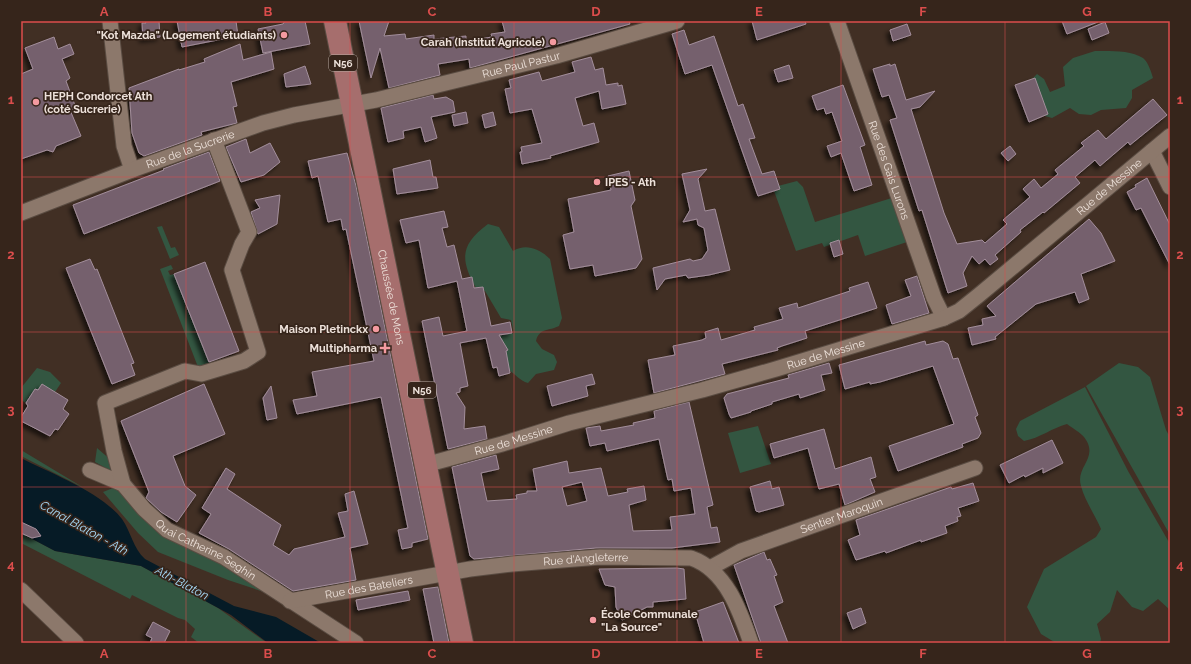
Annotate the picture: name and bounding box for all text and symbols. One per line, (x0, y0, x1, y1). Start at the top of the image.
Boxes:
text: A (100, 4, 109, 19)
text: B (264, 4, 273, 19)
text: C (428, 4, 437, 19)
text: D (591, 4, 601, 19)
text: E (755, 4, 763, 19)
text: F (919, 4, 927, 19)
text: G (1082, 4, 1092, 19)
place label: "Kot Mazda" (Logement étudiants) (96, 29, 277, 42)
marker: "Kot Mazda" (Logement étudiants) (279, 30, 289, 40)
place label: Carah (Institut Agricole) (421, 36, 546, 49)
marker: Carah (Institut Agricole) (548, 37, 558, 47)
street label: Rue Paul Pastur (481, 49, 562, 81)
road number: N56 (329, 55, 357, 71)
place label: HEPH Condorcet Ath (coté Sucrerie) (44, 90, 153, 116)
text: 1 (8, 92, 15, 107)
text: 1 (1177, 92, 1184, 107)
marker: HEPH Condorcet Ath (coté Sucrerie) (31, 97, 41, 107)
street label: Rue des Gais Lurons (865, 119, 912, 221)
street label: Rue de la Sucrerie (144, 128, 237, 171)
street label: Rue de Messine (1074, 156, 1145, 218)
place label: IPES - Ath (605, 176, 656, 189)
marker: IPES - Ath (592, 177, 602, 187)
text: 2 (7, 247, 15, 262)
text: 2 (1176, 247, 1184, 262)
street label: Chaussée de Mons (375, 249, 407, 346)
place label: Maison Pletinckx (279, 323, 368, 336)
marker: Maison Pletinckx (371, 324, 381, 334)
street label: Rue de Messine (785, 336, 867, 372)
place label: Multipharma (309, 342, 377, 355)
marker: Multipharma (380, 343, 390, 353)
road number: N56 (408, 382, 436, 398)
text: 3 (7, 402, 15, 417)
text: 3 (1176, 402, 1184, 417)
street label: Rue de Messine (473, 422, 555, 458)
street label: Sentier Maroquin (799, 495, 885, 536)
water label: Canal Blaton - Ath (37, 498, 131, 558)
street label: Quai Catherine Seghin (152, 517, 258, 583)
street label: Rue d'Angleterre (543, 551, 629, 569)
text: 4 (7, 557, 15, 572)
text: 4 (1176, 557, 1184, 572)
water label: Ath-Blaton (152, 563, 211, 603)
street label: Rue des Bateliers (324, 573, 414, 602)
place label: École Communale "La Source" (601, 607, 698, 634)
marker: École Communale "La Source" (588, 615, 598, 625)
text: A (100, 646, 109, 661)
text: B (264, 646, 273, 661)
text: C (428, 646, 437, 661)
text: D (591, 646, 601, 661)
text: E (755, 646, 763, 661)
text: F (919, 646, 927, 661)
text: G (1082, 646, 1092, 661)

